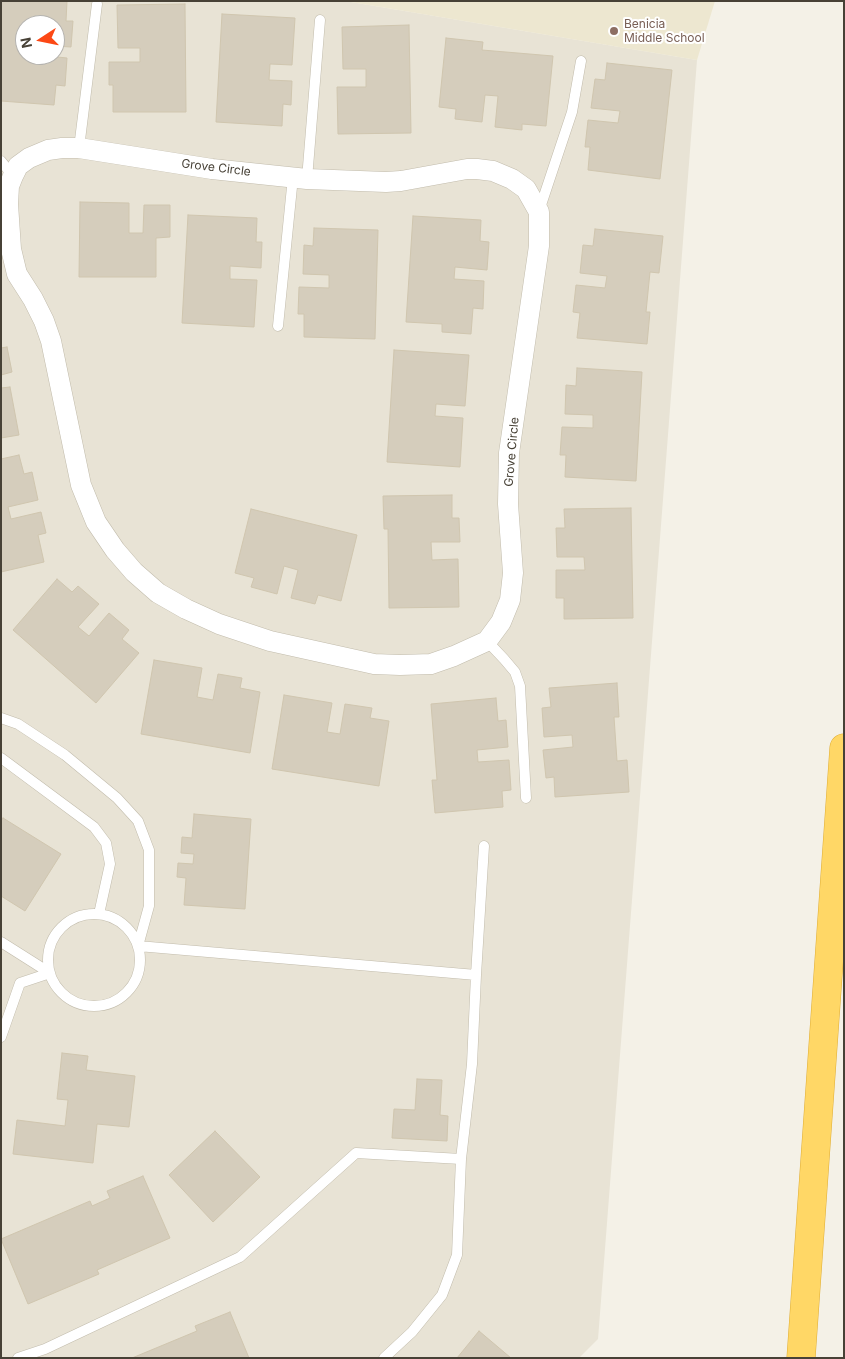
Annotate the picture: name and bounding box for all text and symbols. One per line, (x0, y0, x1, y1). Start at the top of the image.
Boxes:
north arrow (15, 15, 65, 65)
place label: Benicia Middle School (624, 17, 705, 45)
marker: Benicia Middle School (608, 25, 620, 37)
text: N (16, 36, 35, 50)
street label: Grove Circle (180, 157, 252, 179)
street label: Grove Circle (502, 417, 522, 487)

